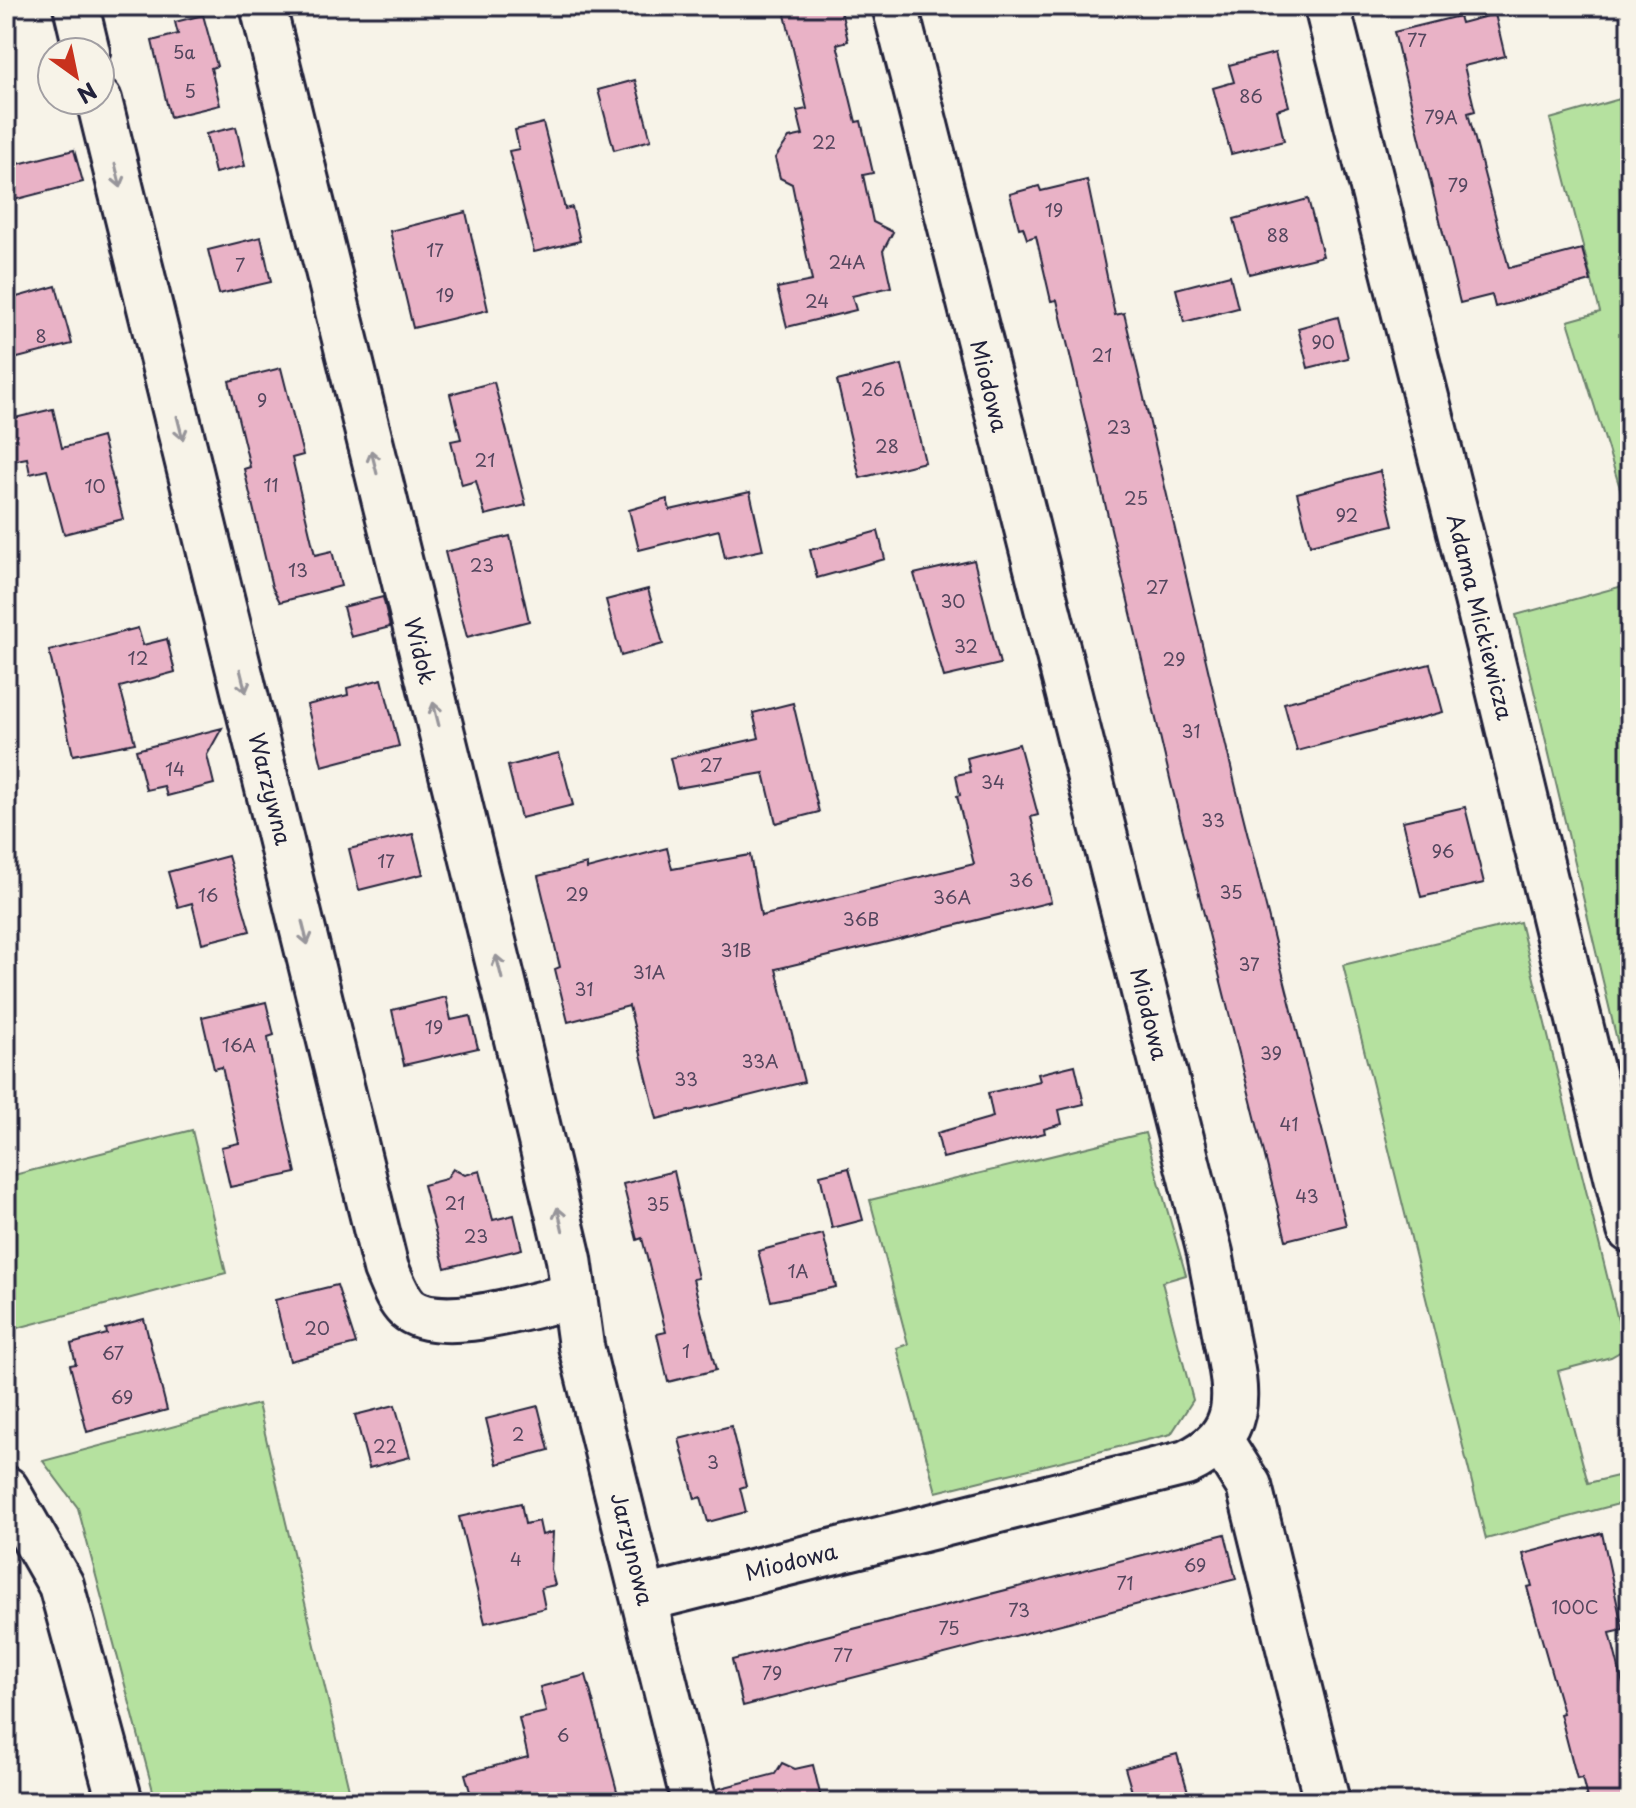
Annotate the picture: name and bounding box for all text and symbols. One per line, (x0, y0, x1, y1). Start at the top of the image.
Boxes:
house number: 77 (1407, 26, 1427, 53)
north arrow (36, 36, 116, 116)
house number: 5a (173, 38, 195, 65)
text: N (71, 75, 104, 113)
house number: 5 (184, 77, 196, 104)
house number: 86 (1239, 82, 1263, 109)
house number: 79A (1424, 103, 1458, 130)
house number: 22 (812, 128, 836, 155)
one-way arrow (111, 162, 126, 188)
house number: 79 (1448, 171, 1468, 198)
house number: 19 (1045, 196, 1063, 223)
house number: 88 (1267, 221, 1289, 248)
house number: 17 (426, 236, 444, 263)
house number: 24A (828, 248, 866, 275)
house number: 7 (235, 251, 245, 278)
house number: 19 (436, 281, 454, 308)
house number: 24 (805, 287, 829, 314)
house number: 8 (35, 322, 47, 349)
house number: 90 (1311, 328, 1335, 355)
street label: Miodowa (963, 336, 1018, 435)
house number: 21 (1092, 341, 1112, 368)
house number: 26 (861, 375, 885, 402)
house number: 9 (257, 386, 267, 413)
house number: 23 (1107, 413, 1131, 440)
one-way arrow (173, 415, 188, 441)
house number: 28 (875, 432, 899, 459)
house number: 21 (475, 446, 495, 473)
one-way arrow (365, 449, 380, 475)
house number: 11 (263, 471, 279, 498)
house number: 10 (84, 472, 106, 499)
house number: 25 (1124, 484, 1148, 511)
house number: 92 (1336, 501, 1358, 528)
street label: Adama Mickiewicza (1440, 510, 1523, 724)
house number: 23 (470, 551, 494, 578)
house number: 13 (288, 556, 308, 583)
house number: 27 (1146, 573, 1168, 600)
house number: 30 (940, 587, 966, 614)
street label: Widok (397, 614, 446, 688)
house number: 32 (954, 632, 978, 659)
house number: 12 (128, 644, 148, 671)
house number: 29 (1163, 645, 1185, 672)
one-way arrow (236, 667, 251, 693)
one-way arrow (427, 702, 442, 728)
house number: 31 (1182, 717, 1200, 744)
street label: Warzywna (242, 729, 301, 849)
house number: 27 (700, 751, 722, 778)
house number: 14 (165, 755, 185, 782)
house number: 34 (981, 768, 1005, 795)
house number: 33 (1201, 806, 1225, 833)
house number: 96 (1432, 837, 1454, 864)
house number: 17 (377, 847, 395, 874)
house number: 36 (1009, 866, 1033, 893)
house number: 35 (1219, 878, 1243, 905)
house number: 29 (566, 880, 588, 907)
house number: 16 (198, 881, 218, 908)
house number: 36A (933, 883, 971, 910)
house number: 36B (843, 905, 879, 932)
one-way arrow (299, 919, 314, 945)
house number: 31B (721, 936, 751, 963)
house number: 37 (1238, 950, 1260, 977)
one-way arrow (490, 954, 505, 980)
house number: 31A (633, 958, 665, 985)
street label: Miodowa (1123, 964, 1178, 1063)
house number: 31 (575, 975, 593, 1002)
house number: 19 (425, 1013, 443, 1040)
house number: 16A (222, 1031, 256, 1058)
house number: 39 (1260, 1039, 1282, 1066)
house number: 33A (741, 1047, 779, 1074)
house number: 33 (674, 1065, 698, 1092)
house number: 41 (1280, 1110, 1298, 1137)
house number: 43 (1295, 1182, 1319, 1209)
house number: 21 (445, 1189, 465, 1216)
house number: 35 (646, 1190, 670, 1217)
one-way arrow (551, 1207, 566, 1233)
house number: 23 (464, 1222, 488, 1249)
house number: 1A (787, 1257, 809, 1284)
house number: 20 (304, 1314, 330, 1341)
house number: 1 (682, 1337, 690, 1364)
house number: 67 (102, 1339, 124, 1366)
house number: 69 (111, 1383, 133, 1410)
house number: 2 (512, 1420, 524, 1447)
house number: 22 (373, 1432, 397, 1459)
house number: 3 (707, 1448, 719, 1475)
street label: Jarzynowa (604, 1489, 663, 1609)
street label: Miodowa (741, 1533, 840, 1588)
house number: 4 (510, 1545, 522, 1572)
house number: 69 (1184, 1551, 1206, 1578)
house number: 71 (1117, 1569, 1133, 1596)
house number: 100C (1551, 1593, 1599, 1620)
house number: 73 (1008, 1596, 1030, 1623)
house number: 75 (939, 1614, 960, 1641)
house number: 77 (833, 1641, 853, 1668)
house number: 79 (762, 1659, 782, 1686)
house number: 6 (557, 1721, 569, 1748)

